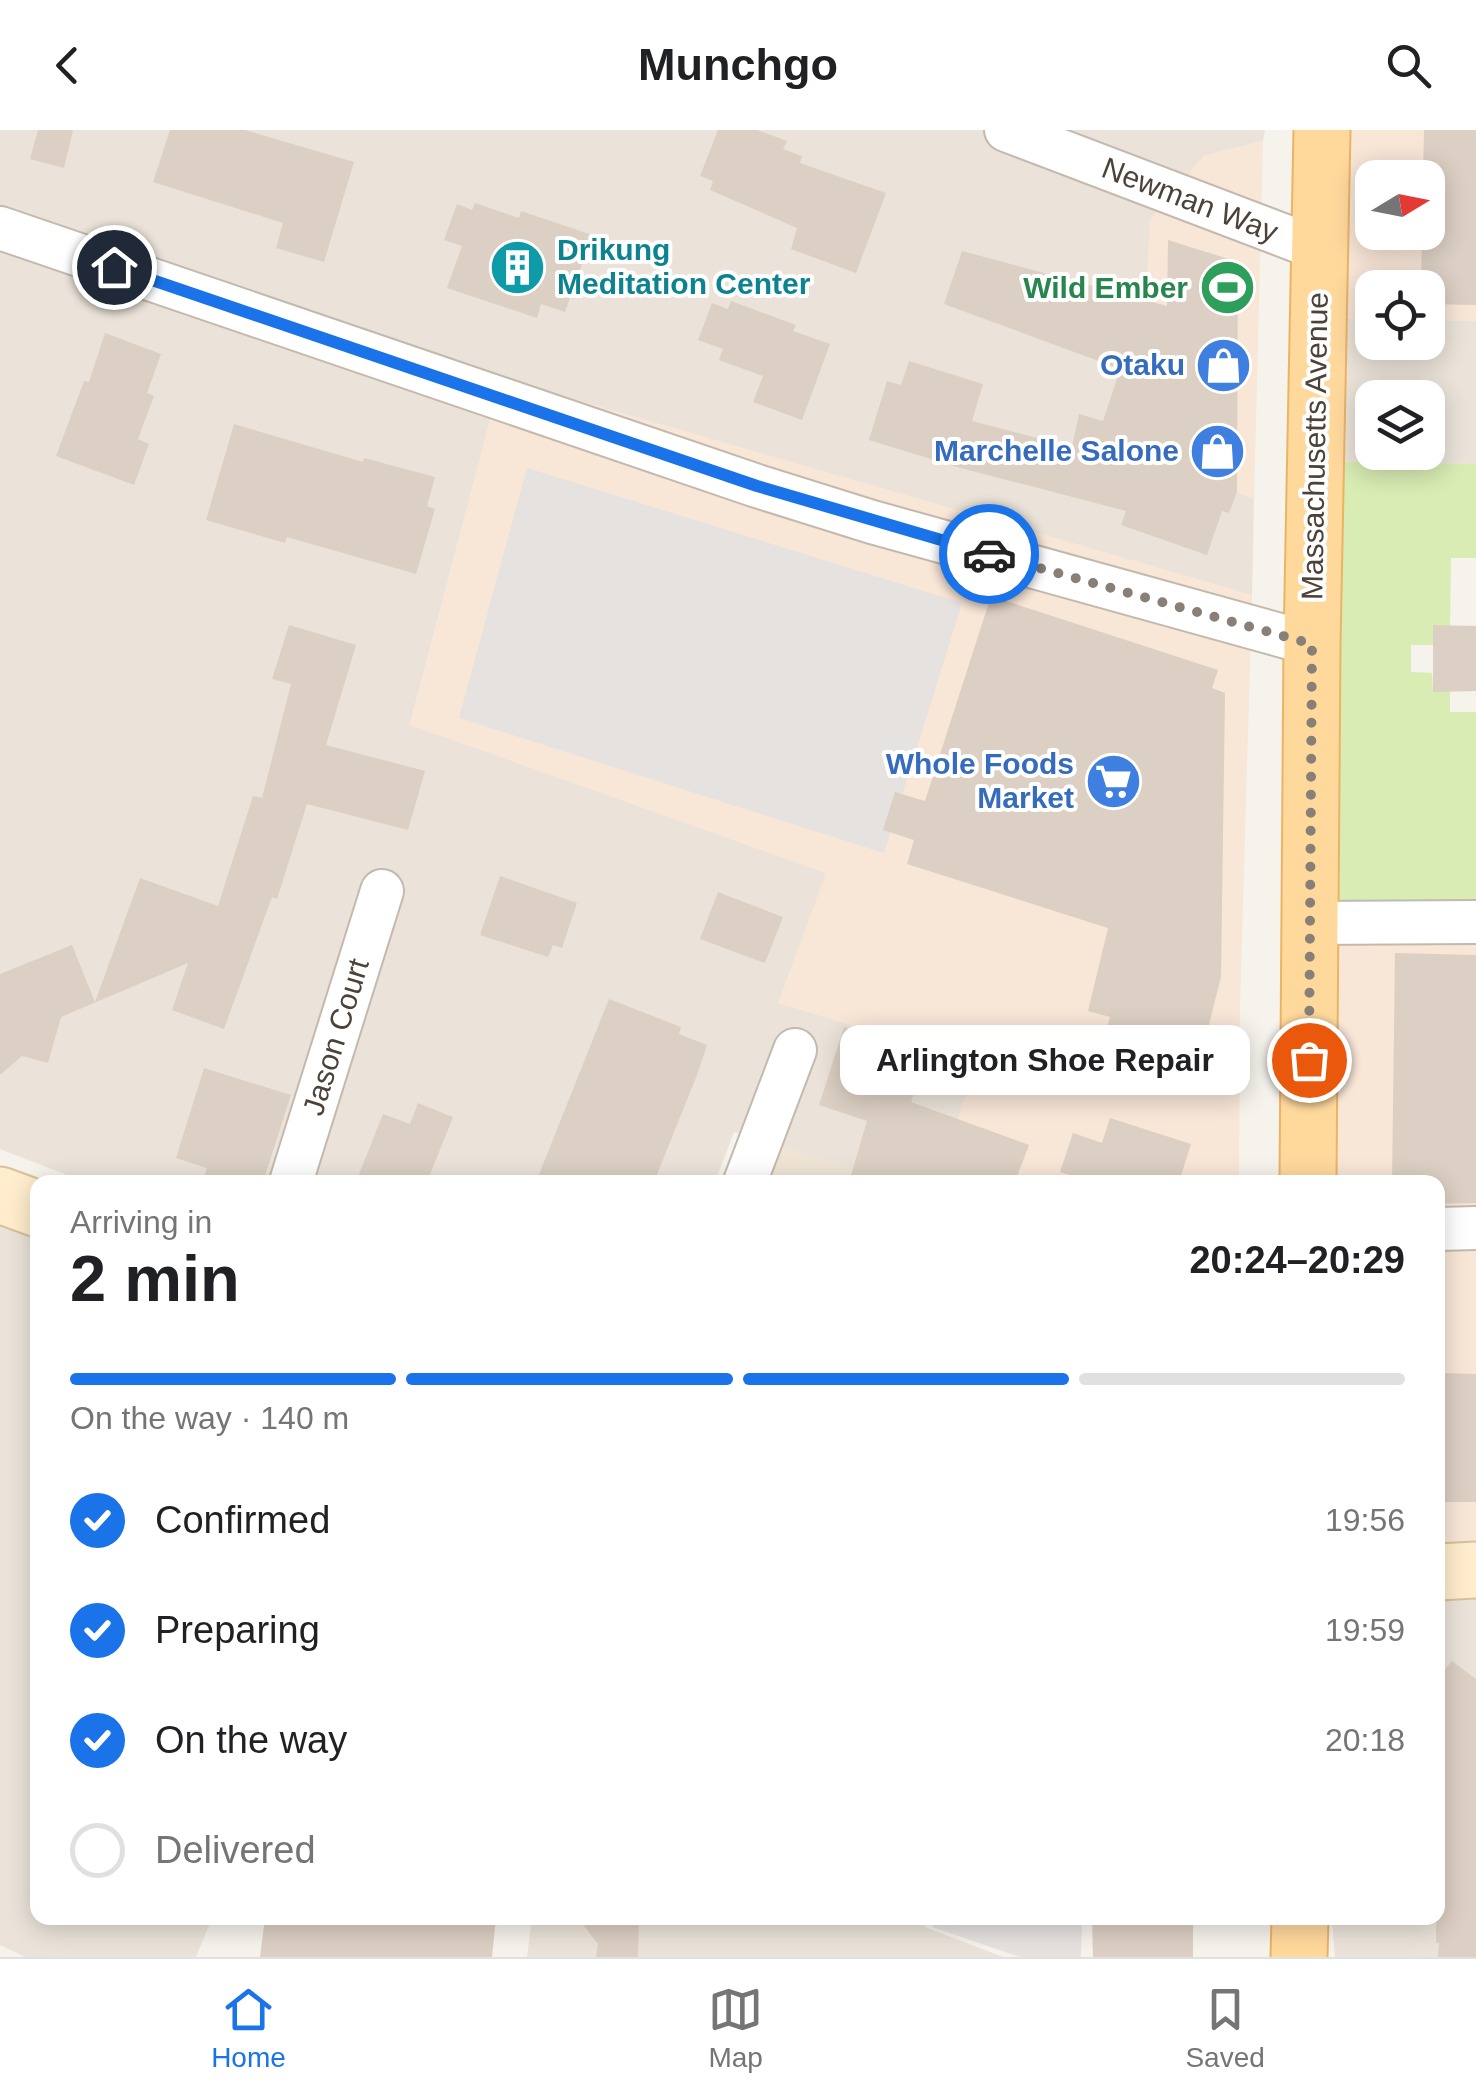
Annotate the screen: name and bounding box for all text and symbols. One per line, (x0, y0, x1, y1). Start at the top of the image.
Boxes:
icon: back (40, 38, 95, 93)
icon: search (1381, 38, 1436, 93)
text: Munchgo (638, 39, 838, 90)
street label: Newman Way (1098, 151, 1283, 248)
north arrow (1355, 160, 1445, 250)
map controls (1355, 160, 1445, 470)
pin (72, 225, 157, 310)
place label: Drikung Meditation Center (557, 233, 811, 300)
building icon: Drikung Meditation Center (488, 237, 548, 297)
icon: home (87, 240, 142, 295)
sports icon: Wild Ember (1197, 258, 1257, 318)
button: locate (1355, 270, 1445, 360)
place label: Wild Ember (1023, 271, 1188, 304)
street label: Massachusetts Avenue (1295, 292, 1334, 600)
shop icon: Otaku (1194, 335, 1254, 395)
place label: Otaku (1100, 348, 1185, 381)
button: layers (1355, 380, 1445, 470)
shop icon: Marchelle Salone (1188, 421, 1248, 481)
place label: Marchelle Salone (934, 434, 1179, 467)
courier (939, 504, 1039, 604)
icon: car (962, 527, 1017, 582)
place label: Whole Foods Market (886, 747, 1074, 814)
supermarket icon: Whole Foods Market (1083, 751, 1143, 811)
street label: Jason Court (296, 954, 375, 1119)
pin (1267, 1018, 1352, 1103)
callout: Arlington Shoe Repair (839, 1025, 1249, 1095)
icon: bag (1282, 1033, 1337, 1088)
text: Arlington Shoe Repair (876, 1042, 1214, 1078)
text: Arriving in (70, 1204, 212, 1240)
text: 20:24–20:29 (1189, 1239, 1405, 1281)
text: 2 min (70, 1242, 240, 1315)
text: On the way · 140 m (70, 1400, 349, 1436)
icon: check (70, 1493, 125, 1548)
text: Confirmed (155, 1499, 330, 1541)
text: 19:56 (1325, 1502, 1405, 1538)
icon: check (70, 1603, 125, 1658)
text: Preparing (155, 1609, 320, 1651)
text: 19:59 (1325, 1612, 1405, 1648)
icon: check (70, 1713, 125, 1768)
text: On the way (155, 1719, 347, 1761)
text: 20:18 (1325, 1722, 1405, 1758)
text: Delivered (155, 1829, 316, 1871)
tab: Home (211, 1982, 286, 2074)
tab: Map (708, 1982, 763, 2074)
tab: Saved (1185, 1982, 1265, 2074)

